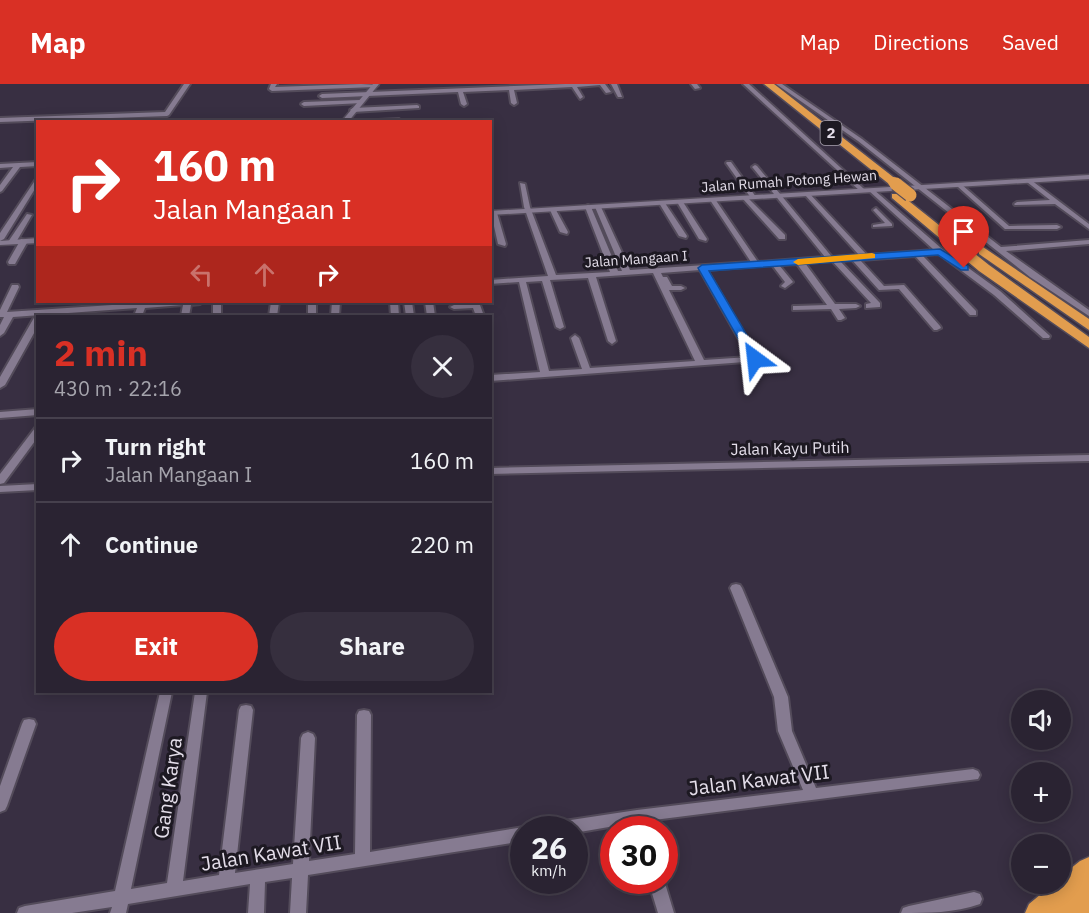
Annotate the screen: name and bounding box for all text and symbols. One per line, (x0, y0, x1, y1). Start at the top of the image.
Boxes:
text: Map (30, 24, 86, 61)
text: Map (800, 28, 840, 56)
text: Directions (873, 28, 969, 56)
text: Saved (1002, 28, 1059, 56)
road number: 2 (820, 121, 842, 145)
text: 160 m (153, 138, 276, 193)
icon: right (54, 144, 132, 222)
street label: Jalan Rumah Potong Hewan (701, 166, 877, 196)
text: Jalan Mangaan I (153, 191, 352, 226)
pin (938, 206, 989, 268)
icon: arrive (947, 215, 980, 248)
street label: Jalan Mangaan I (584, 246, 688, 272)
icon: left (185, 258, 218, 291)
icon: ahead (248, 258, 281, 291)
icon: right (311, 258, 344, 291)
position arrow (723, 327, 787, 391)
text: 2 min (54, 329, 148, 376)
button: close (411, 335, 474, 398)
text: 430 m · 22:16 (54, 375, 182, 402)
text: Turn right (105, 432, 206, 461)
street label: Jalan Kayu Putih (730, 437, 850, 459)
icon: right (54, 444, 87, 477)
text: 160 m (410, 446, 474, 475)
text: Jalan Mangaan I (105, 461, 252, 488)
icon: ahead (54, 528, 87, 561)
text: Continue (105, 530, 198, 559)
text: 220 m (410, 530, 474, 559)
button: Exit (54, 612, 258, 681)
button: Share (270, 612, 474, 681)
map controls (1011, 690, 1071, 894)
button: sound (1011, 690, 1071, 750)
street label: Gang Karya (147, 735, 188, 840)
street label: Jalan Kawat VII (687, 757, 831, 802)
button: + (1011, 762, 1071, 822)
speed limit sign: 30 (600, 816, 678, 894)
street label: Jalan Kawat VII (199, 828, 343, 877)
text: 26 (531, 828, 567, 867)
button: − (1011, 834, 1071, 894)
text: km/h (531, 861, 567, 880)

